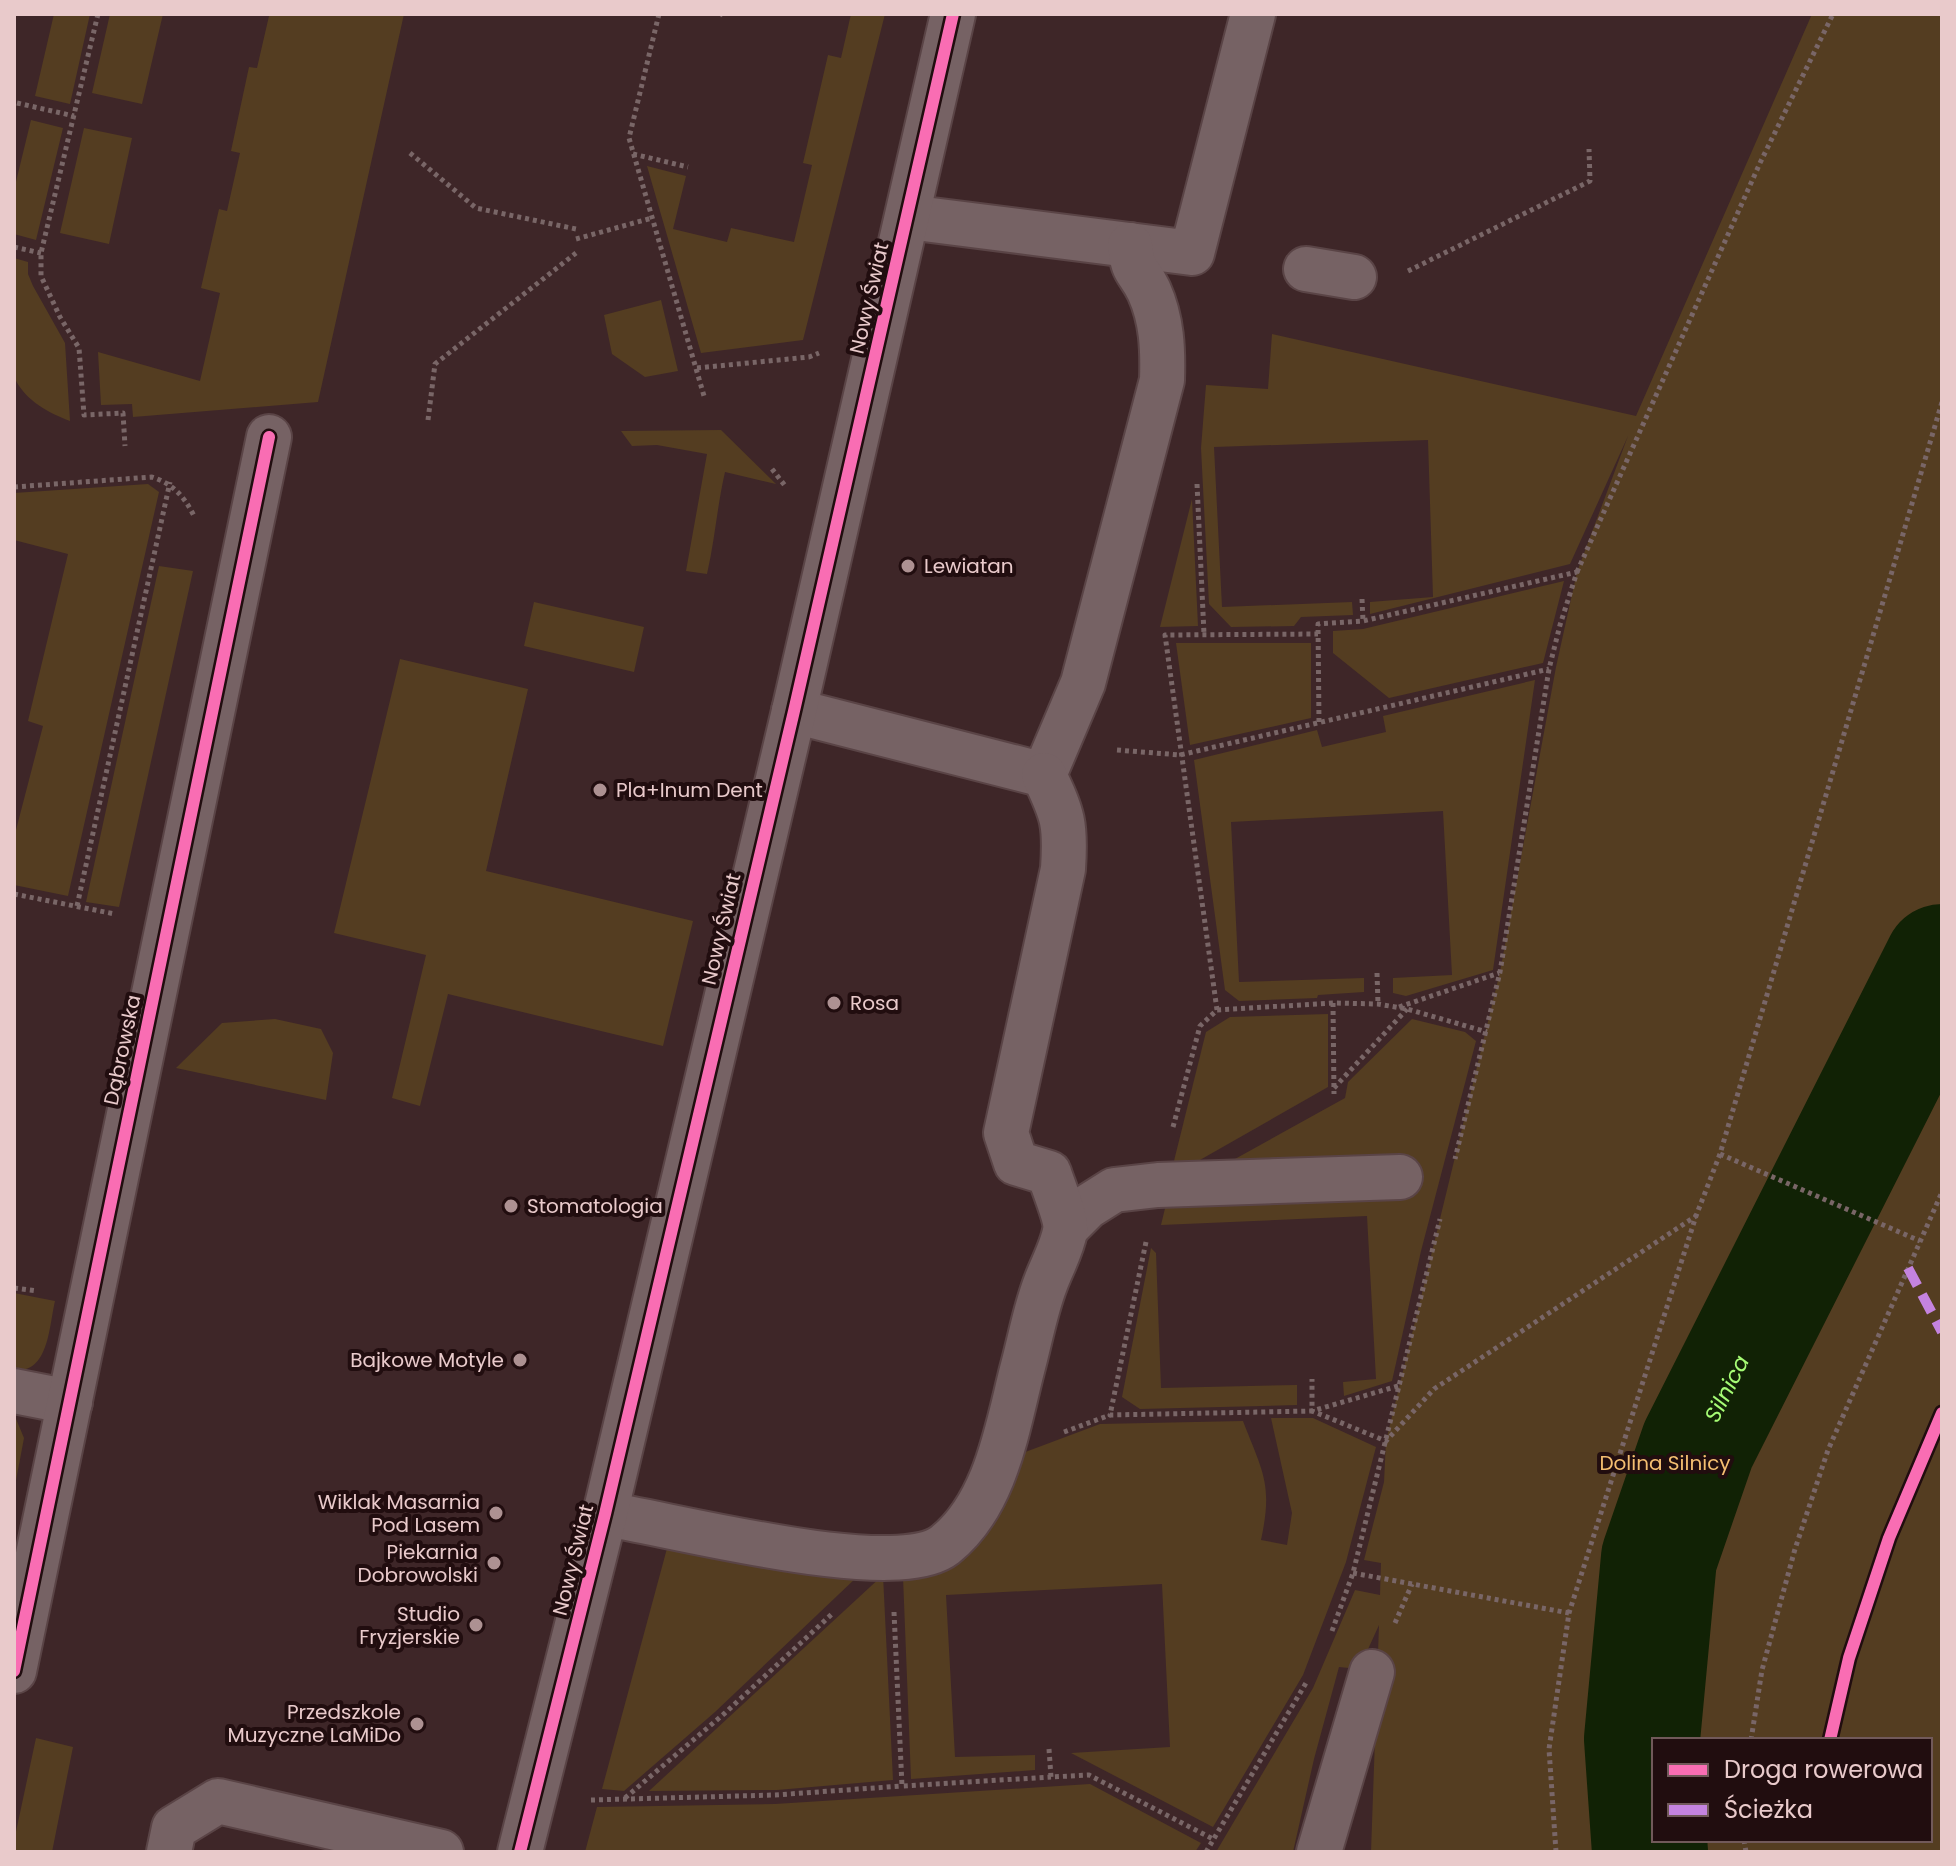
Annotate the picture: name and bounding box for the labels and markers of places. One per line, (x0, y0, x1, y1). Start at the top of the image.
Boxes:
place label: Lewiatan (924, 552, 1013, 580)
marker: Lewiatan (899, 557, 917, 575)
place label: Pla+Inum Dent (616, 776, 763, 804)
marker: Pla+Inum Dent (591, 781, 609, 799)
place label: Rosa (850, 989, 899, 1017)
marker: Rosa (825, 994, 843, 1012)
place label: Stomatologia (527, 1192, 663, 1220)
marker: Stomatologia (502, 1197, 520, 1215)
place label: Bajkowe Motyle (350, 1346, 504, 1374)
marker: Bajkowe Motyle (511, 1351, 529, 1369)
place label: Wiklak Masarnia Pod Lasem (318, 1488, 480, 1539)
marker: Wiklak Masarnia Pod Lasem (487, 1504, 505, 1522)
place label: Piekarnia Dobrowolski (358, 1538, 478, 1589)
marker: Piekarnia Dobrowolski (485, 1554, 503, 1572)
place label: Studio Fryzjerskie (359, 1600, 460, 1651)
marker: Studio Fryzjerskie (467, 1616, 485, 1634)
place label: Przedszkole Muzyczne LaMiDo (228, 1698, 401, 1749)
marker: Przedszkole Muzyczne LaMiDo (408, 1715, 426, 1733)

